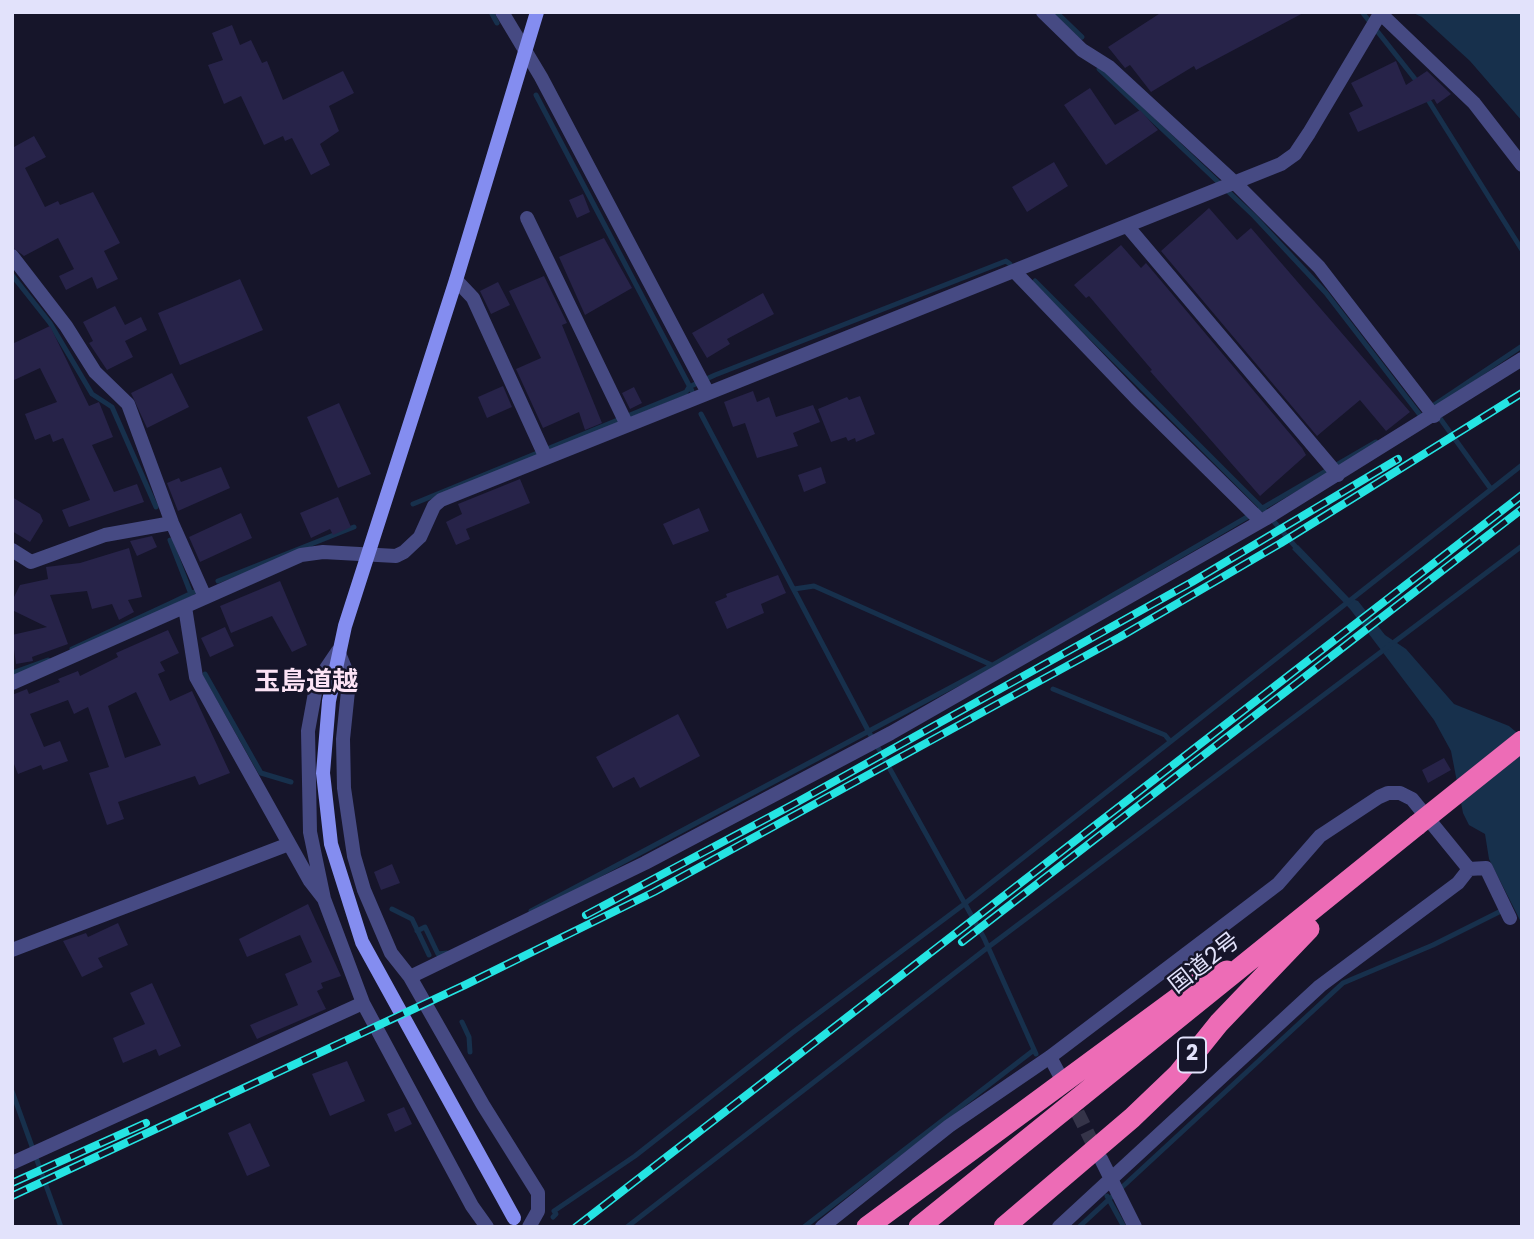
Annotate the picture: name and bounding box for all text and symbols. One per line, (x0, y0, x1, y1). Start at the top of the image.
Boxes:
district label: 玉島道越 (254, 667, 358, 699)
street label: 国道2号 (1164, 928, 1246, 1000)
road number: 2 (1178, 1038, 1206, 1072)

